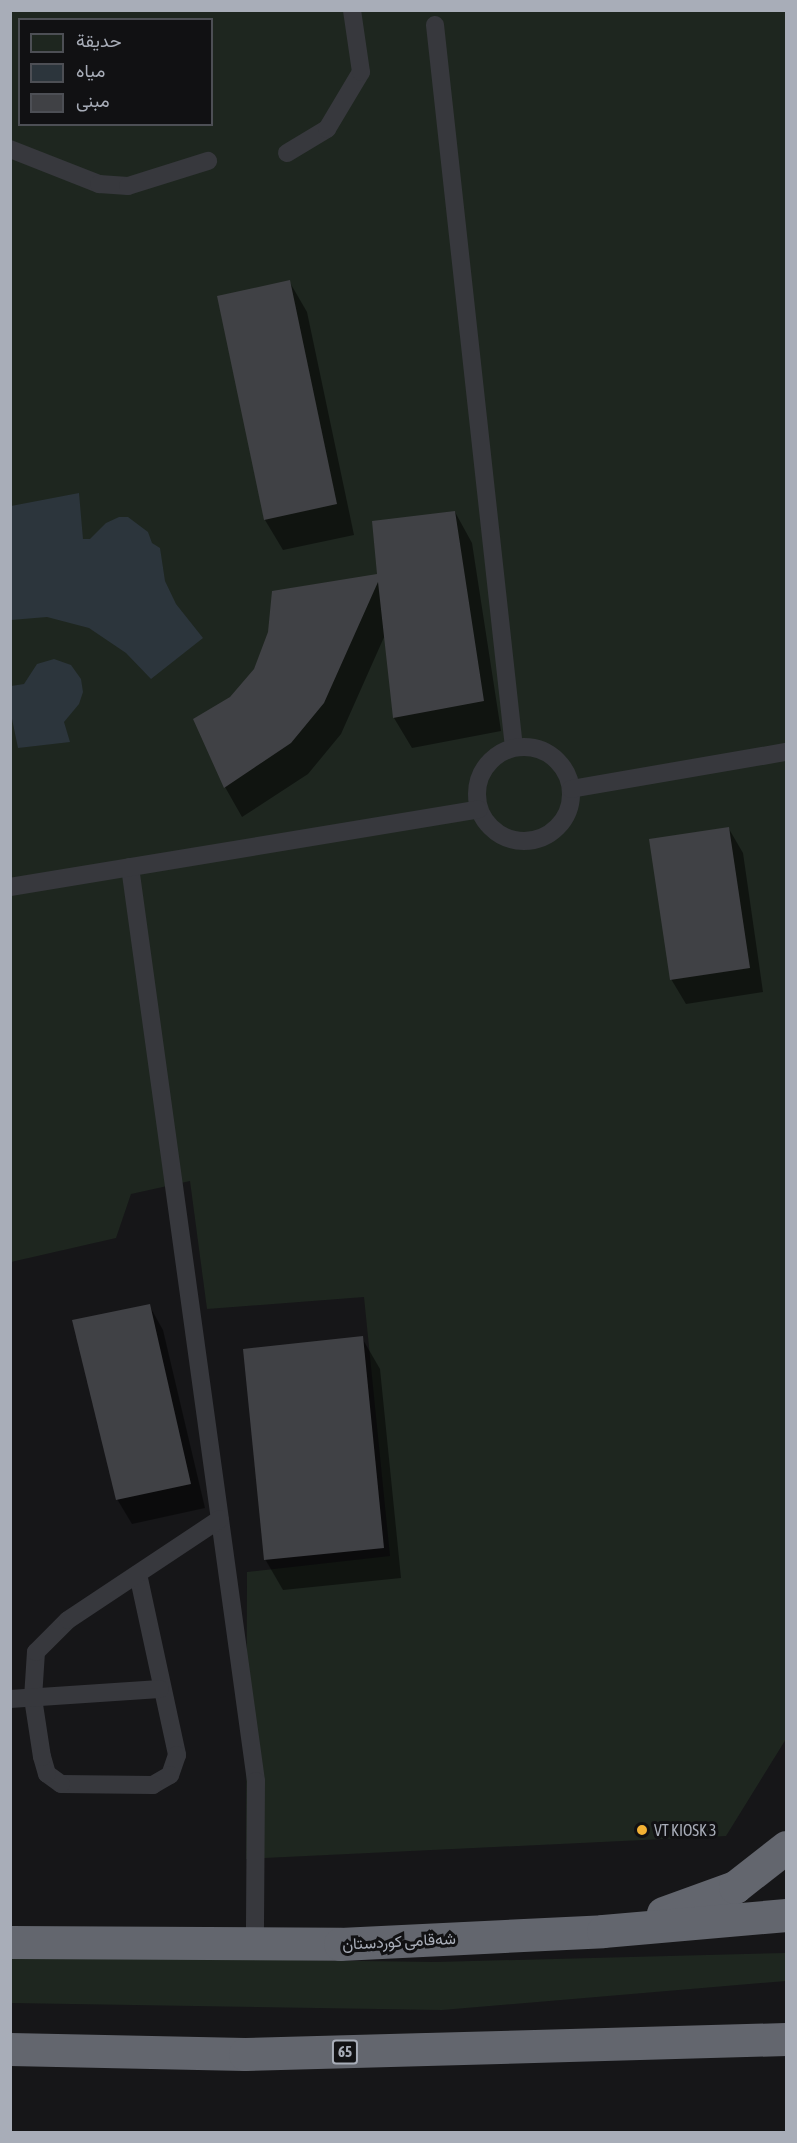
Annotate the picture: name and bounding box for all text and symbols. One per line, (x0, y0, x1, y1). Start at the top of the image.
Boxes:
legend (18, 18, 213, 126)
text: حديقة (76, 30, 122, 51)
text: مياه (76, 60, 105, 81)
text: مبنى (76, 90, 110, 111)
place label: VT KIOSK 3 (654, 1820, 717, 1840)
marker: VT KIOSK 3 (635, 1823, 649, 1837)
street label: شەقامی کوردستان (342, 1928, 456, 1954)
road number: 65 (332, 2040, 358, 2064)

